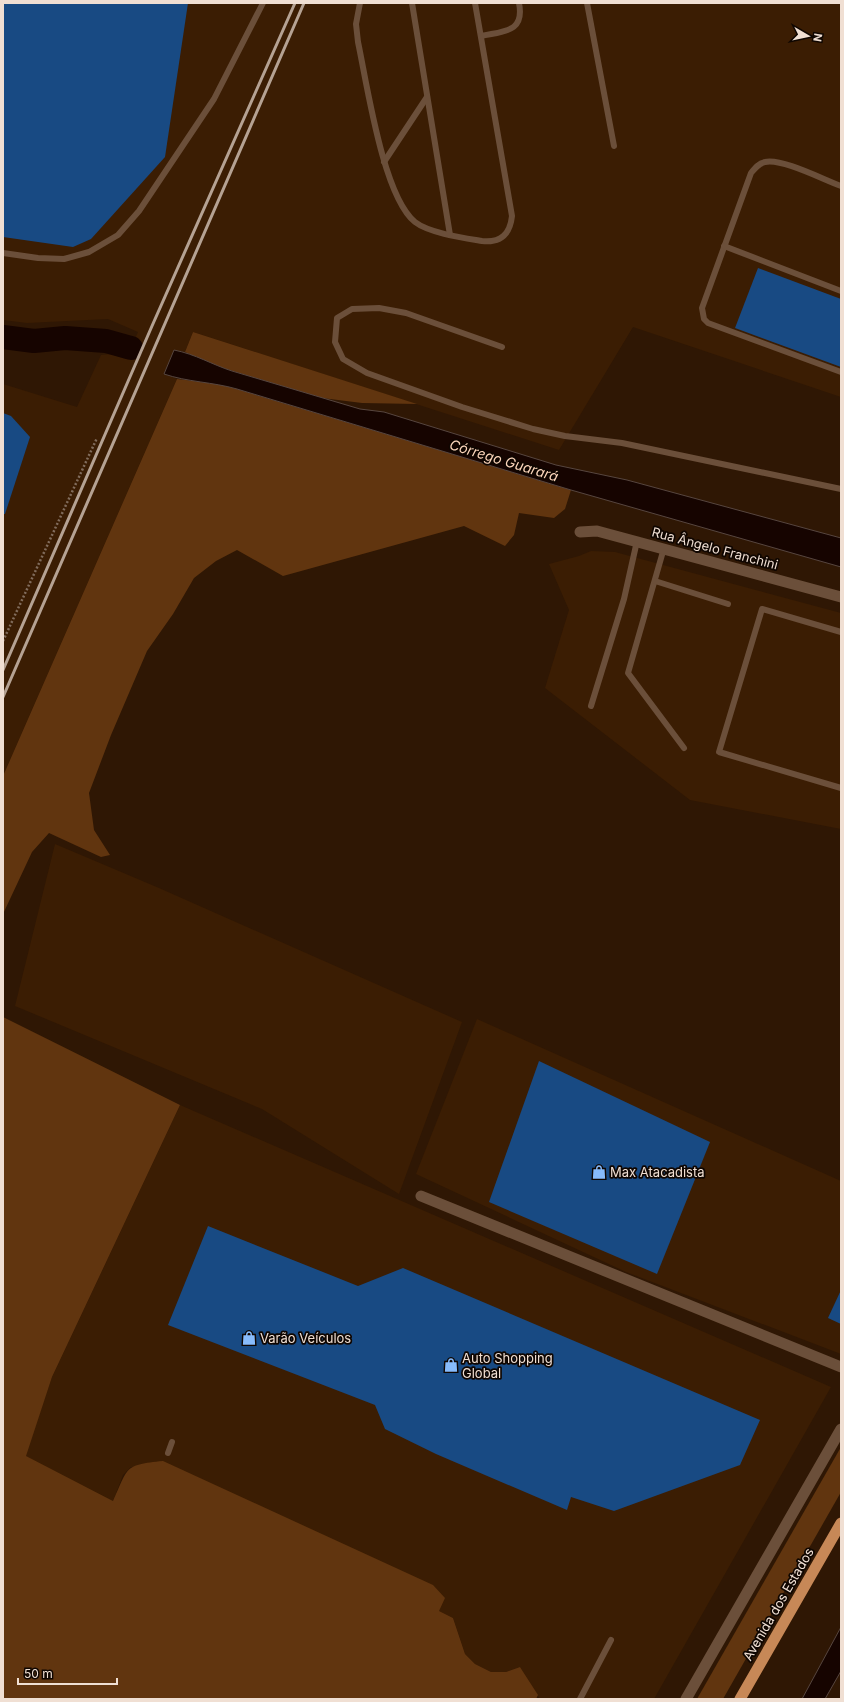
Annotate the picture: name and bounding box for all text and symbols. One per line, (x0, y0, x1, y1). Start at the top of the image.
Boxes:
north arrow (788, 16, 828, 56)
text: N (810, 32, 825, 43)
water label: Córrego Guarará (447, 435, 561, 485)
street label: Rua Ângelo Franchini (650, 523, 780, 573)
shop icon: Max Atacadista (591, 1164, 607, 1180)
place label: Max Atacadista (610, 1164, 705, 1180)
shop icon: Varão Veículos (241, 1330, 257, 1346)
place label: Varão Veículos (260, 1330, 351, 1346)
place label: Auto Shopping Global (462, 1350, 553, 1381)
shop icon: Auto Shopping Global (443, 1357, 459, 1373)
street label: Avenida dos Estados (739, 1545, 817, 1663)
scale bar (18, 1660, 117, 1686)
text: 50 m (24, 1666, 53, 1681)

